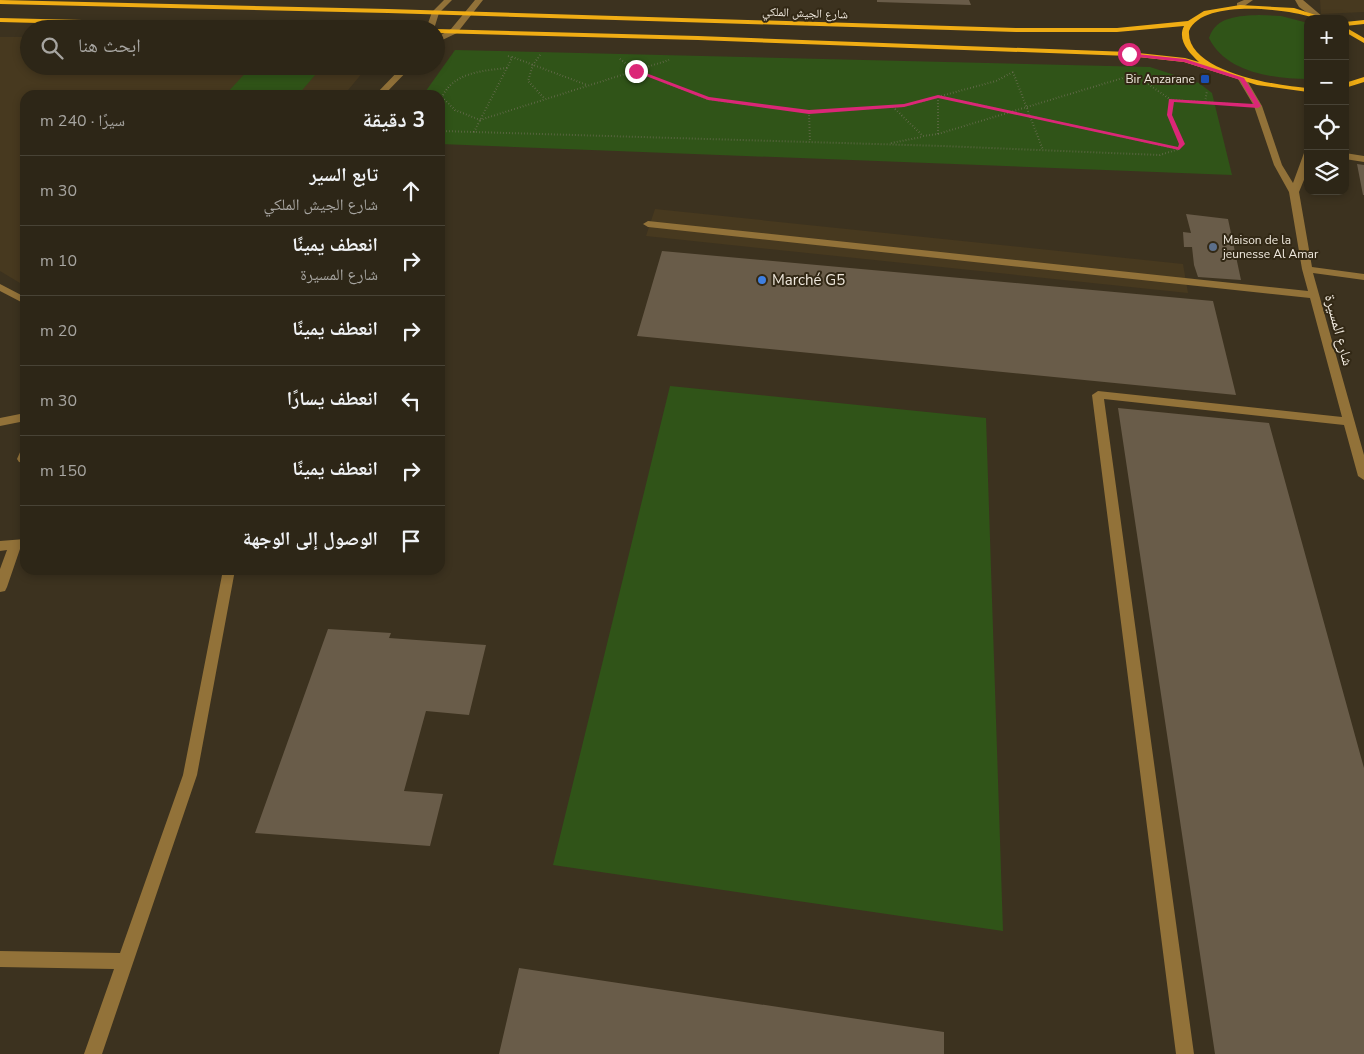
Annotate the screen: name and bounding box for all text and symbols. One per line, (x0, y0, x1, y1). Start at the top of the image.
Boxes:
street label: شارع الجيش الملكي (762, 4, 848, 25)
map controls (1304, 15, 1349, 195)
button: + (1304, 15, 1349, 60)
search box (20, 20, 445, 75)
text: ابحث هنا (78, 33, 141, 59)
icon: search (38, 34, 66, 62)
route start (1118, 43, 1141, 66)
route end (625, 60, 648, 83)
button: − (1304, 60, 1349, 105)
place label: Bir Anzarane (1126, 71, 1195, 87)
marker: Bir Anzarane (1199, 73, 1211, 85)
button: locate (1304, 105, 1349, 150)
text: 3 دقيقة (363, 106, 425, 134)
text: سيرًا · 240 m (40, 110, 125, 132)
button: layers (1304, 150, 1349, 195)
text: تابع السير (309, 162, 378, 188)
icon: ahead (397, 177, 425, 205)
text: 30 m (40, 180, 77, 202)
text: شارع الجيش الملكي (263, 194, 378, 216)
text: انعطف يمينًا (292, 232, 378, 258)
place label: Maison de la jeunesse Al Amar (1222, 232, 1319, 262)
marker: Maison de la jeunesse Al Amar (1207, 241, 1219, 253)
icon: right (397, 247, 425, 275)
text: 10 m (40, 250, 77, 272)
text: شارع المسيرة (300, 264, 378, 286)
place label: Marché G5 (772, 270, 845, 290)
marker: Marché G5 (756, 274, 768, 286)
street label: شارع المسيرة (1320, 292, 1358, 368)
text: انعطف يمينًا (292, 316, 378, 342)
icon: right (397, 317, 425, 345)
text: 20 m (40, 320, 77, 342)
text: انعطف يسارًا (287, 386, 378, 412)
icon: left (397, 387, 425, 415)
text: 30 m (40, 390, 77, 412)
text: انعطف يمينًا (292, 456, 378, 482)
icon: right (397, 457, 425, 485)
text: 150 m (40, 460, 87, 482)
text: الوصول إلى الوجهة (243, 526, 378, 552)
icon: arrive (397, 527, 425, 555)

